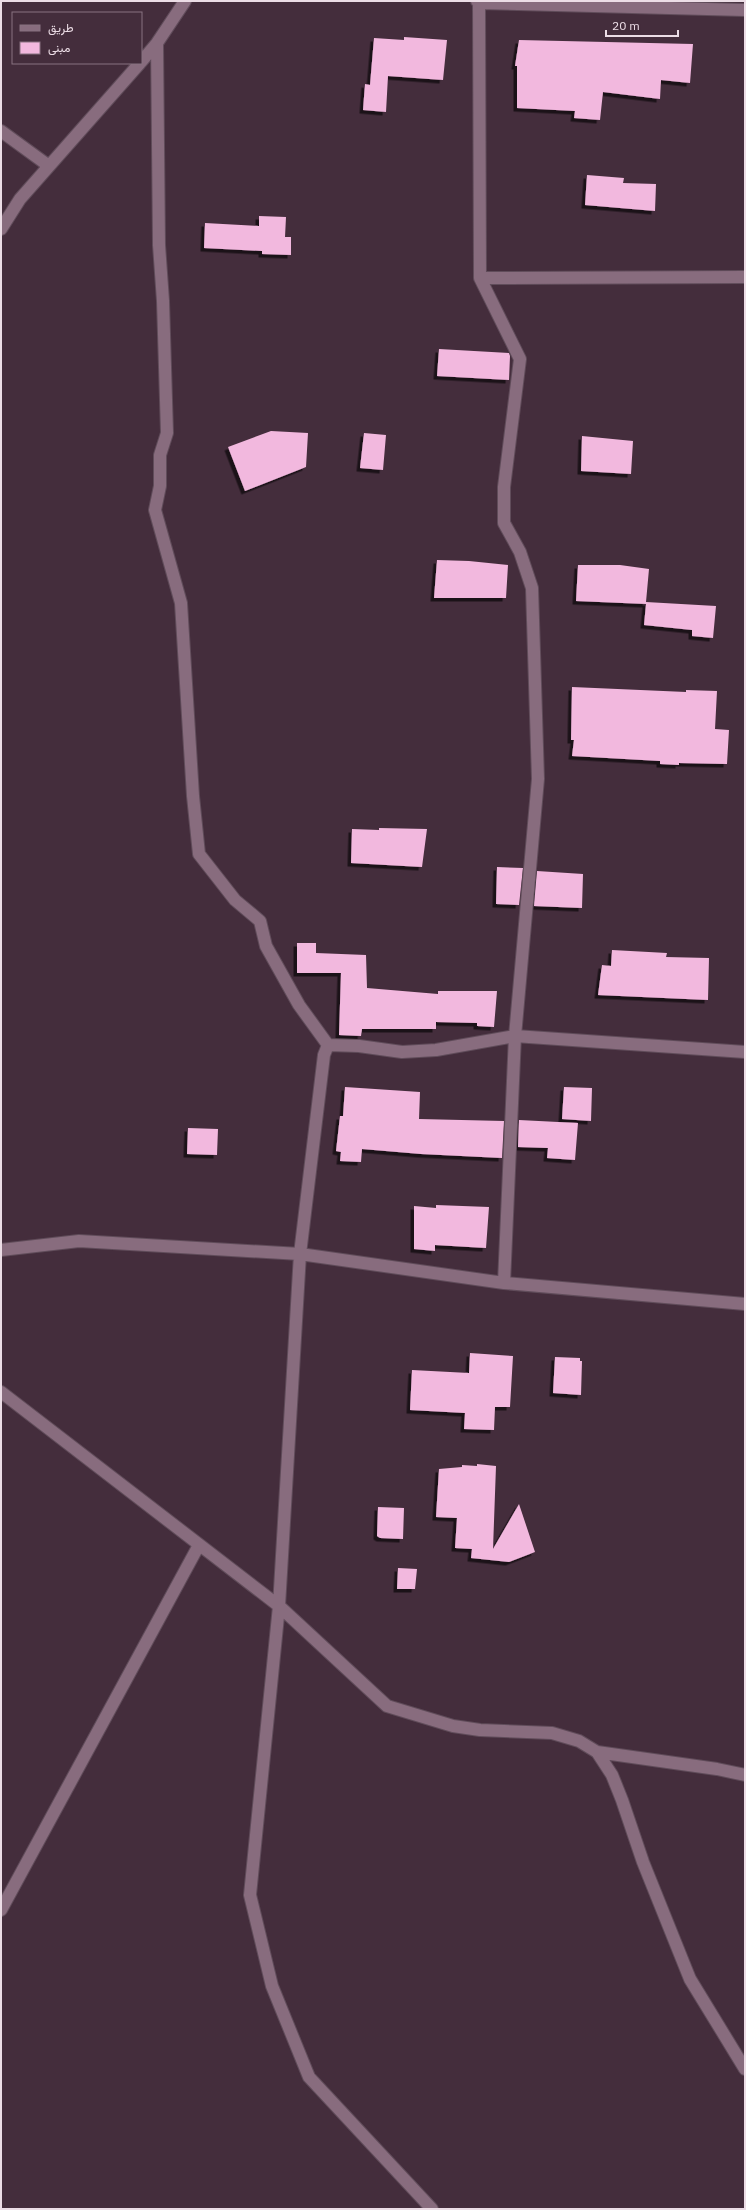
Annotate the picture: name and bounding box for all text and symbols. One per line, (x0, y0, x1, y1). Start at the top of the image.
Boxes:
legend (12, 12, 142, 64)
scale bar (606, 12, 678, 38)
text: 20 m (612, 18, 640, 33)
text: طريق (48, 20, 74, 36)
text: مبنى (48, 40, 70, 56)

